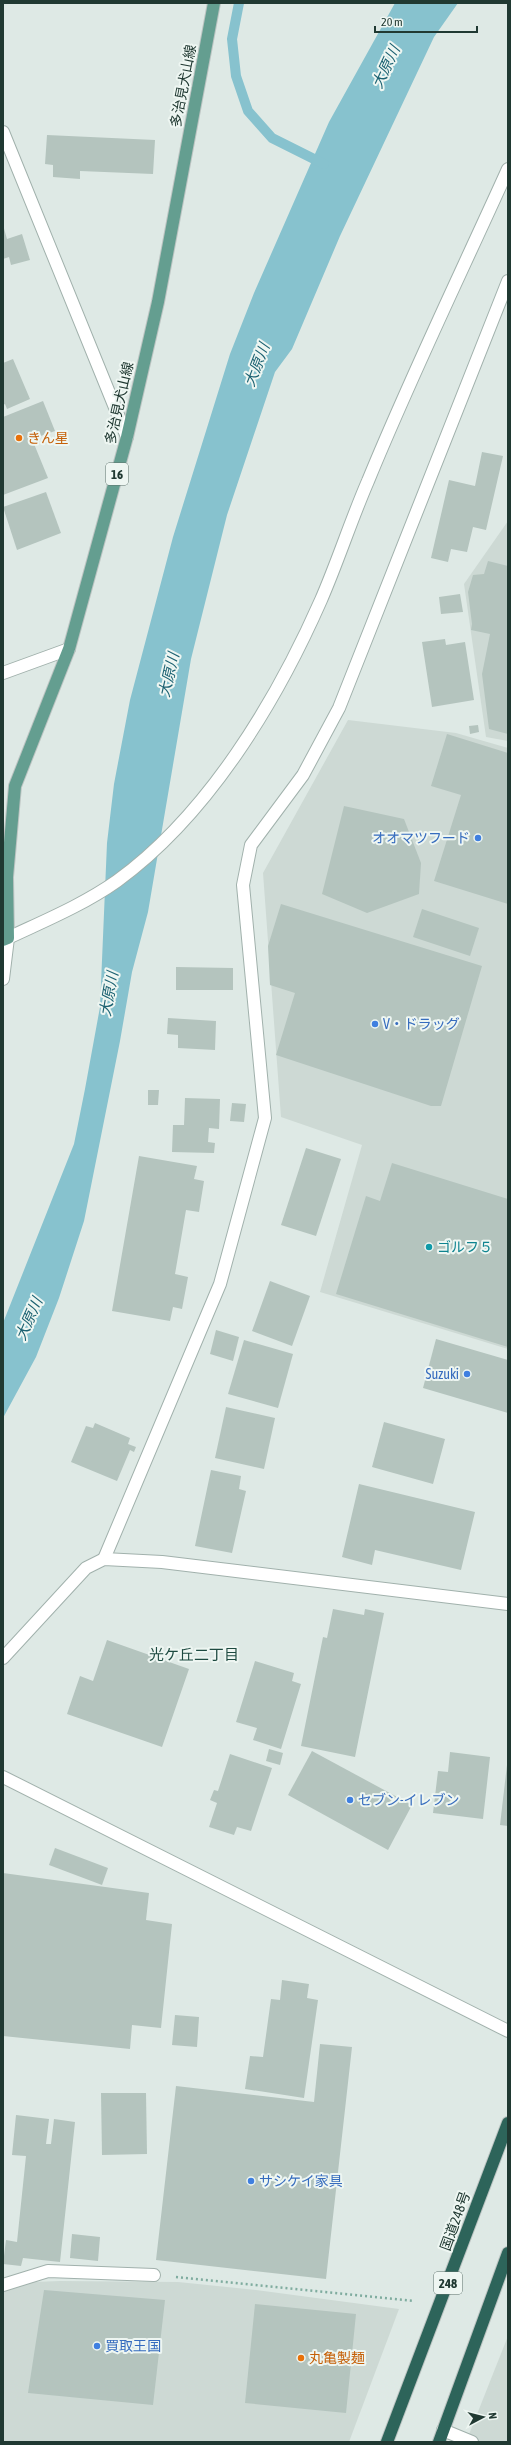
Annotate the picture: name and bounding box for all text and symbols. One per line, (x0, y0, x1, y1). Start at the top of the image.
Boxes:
scale bar (375, 8, 477, 34)
text: 20 m (381, 15, 403, 29)
water label: 大原川 (368, 41, 404, 91)
street label: 多治見犬山線 (167, 43, 199, 129)
water label: 大原川 (241, 339, 273, 389)
street label: 多治見犬山線 (102, 360, 136, 446)
place label: きん星 (27, 430, 69, 446)
marker: きん星 (14, 433, 24, 443)
road number: 16 (106, 463, 128, 485)
water label: 大原川 (155, 649, 182, 699)
place label: オオマツフード (372, 830, 470, 846)
marker: オオマツフード (473, 833, 483, 843)
water label: 大原川 (96, 968, 121, 1018)
place label: V・ドラッグ (383, 1016, 460, 1032)
marker: V・ドラッグ (370, 1019, 380, 1029)
place label: ゴルフ５ (437, 1239, 493, 1255)
marker: ゴルフ５ (424, 1242, 434, 1252)
water label: 大原川 (12, 1293, 46, 1343)
place label: Suzuki (426, 1366, 459, 1382)
marker: Suzuki (462, 1369, 472, 1379)
district label: 光ケ丘二丁目 (149, 1646, 239, 1663)
place label: セブン-イレブン (358, 1792, 460, 1808)
marker: セブン-イレブン (345, 1795, 355, 1805)
place label: サシケイ家具 (259, 2173, 343, 2189)
marker: サシケイ家具 (246, 2176, 256, 2186)
street label: 国道248号 (437, 2189, 473, 2253)
road number: 248 (434, 2272, 462, 2294)
place label: 買取王国 (105, 2338, 161, 2354)
marker: 買取王国 (92, 2341, 102, 2351)
place label: 丸亀製麺 (309, 2350, 365, 2366)
marker: 丸亀製麺 (296, 2353, 306, 2363)
north arrow (463, 2397, 503, 2437)
text: N (487, 2412, 499, 2420)

